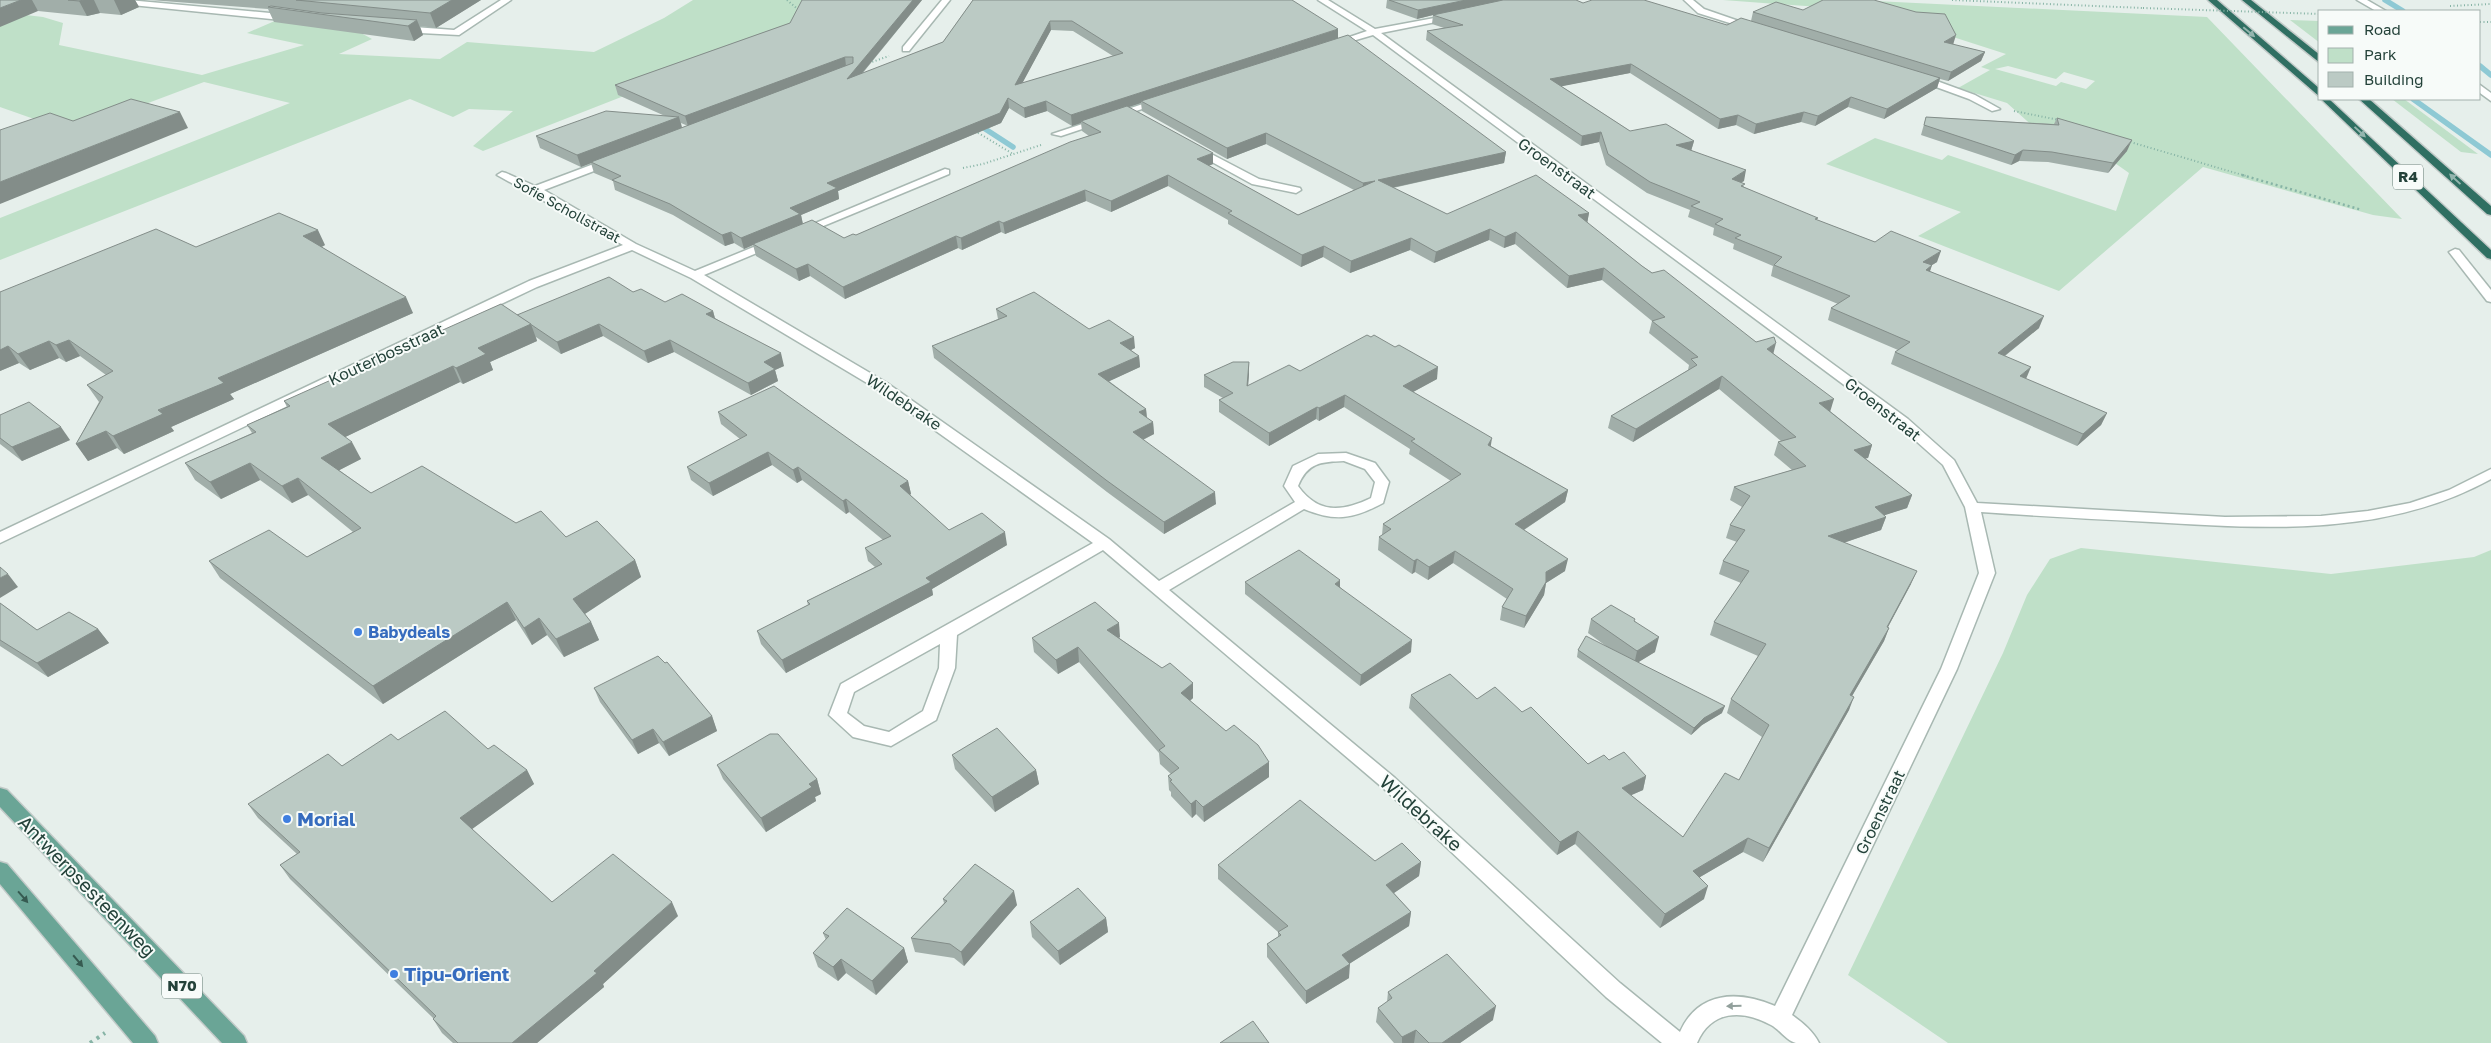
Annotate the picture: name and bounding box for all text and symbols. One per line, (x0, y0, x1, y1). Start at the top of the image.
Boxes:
legend (2318, 10, 2481, 100)
text: Road (2364, 20, 2401, 38)
one-way arrow (2242, 26, 2255, 37)
text: Park (2364, 45, 2397, 63)
text: Building (2364, 70, 2424, 88)
one-way arrow (2354, 126, 2366, 138)
street label: Groenstraat (1514, 133, 1600, 203)
road number: R4 (2393, 164, 2423, 190)
street label: Sofie Schollstraat (511, 173, 624, 246)
one-way arrow (2450, 173, 2462, 185)
street label: Kouterbosstraat (325, 318, 447, 390)
street label: Wildebrake (862, 369, 946, 435)
street label: Groenstraat (1841, 373, 1925, 445)
place label: Babydeals (368, 622, 450, 642)
marker: Babydeals (352, 626, 364, 638)
street label: Groenstraat (1851, 767, 1909, 857)
street label: Wildebrake (1375, 770, 1467, 856)
place label: Morial (297, 807, 355, 830)
street label: Antwerpsesteenweg (14, 810, 161, 961)
marker: Morial (281, 813, 293, 825)
one-way arrow (18, 890, 29, 903)
one-way arrow (72, 955, 83, 967)
place label: Tipu-Orient (404, 962, 510, 985)
marker: Tipu-Orient (388, 968, 400, 980)
road number: N70 (162, 974, 202, 998)
one-way arrow (1726, 1002, 1742, 1010)

